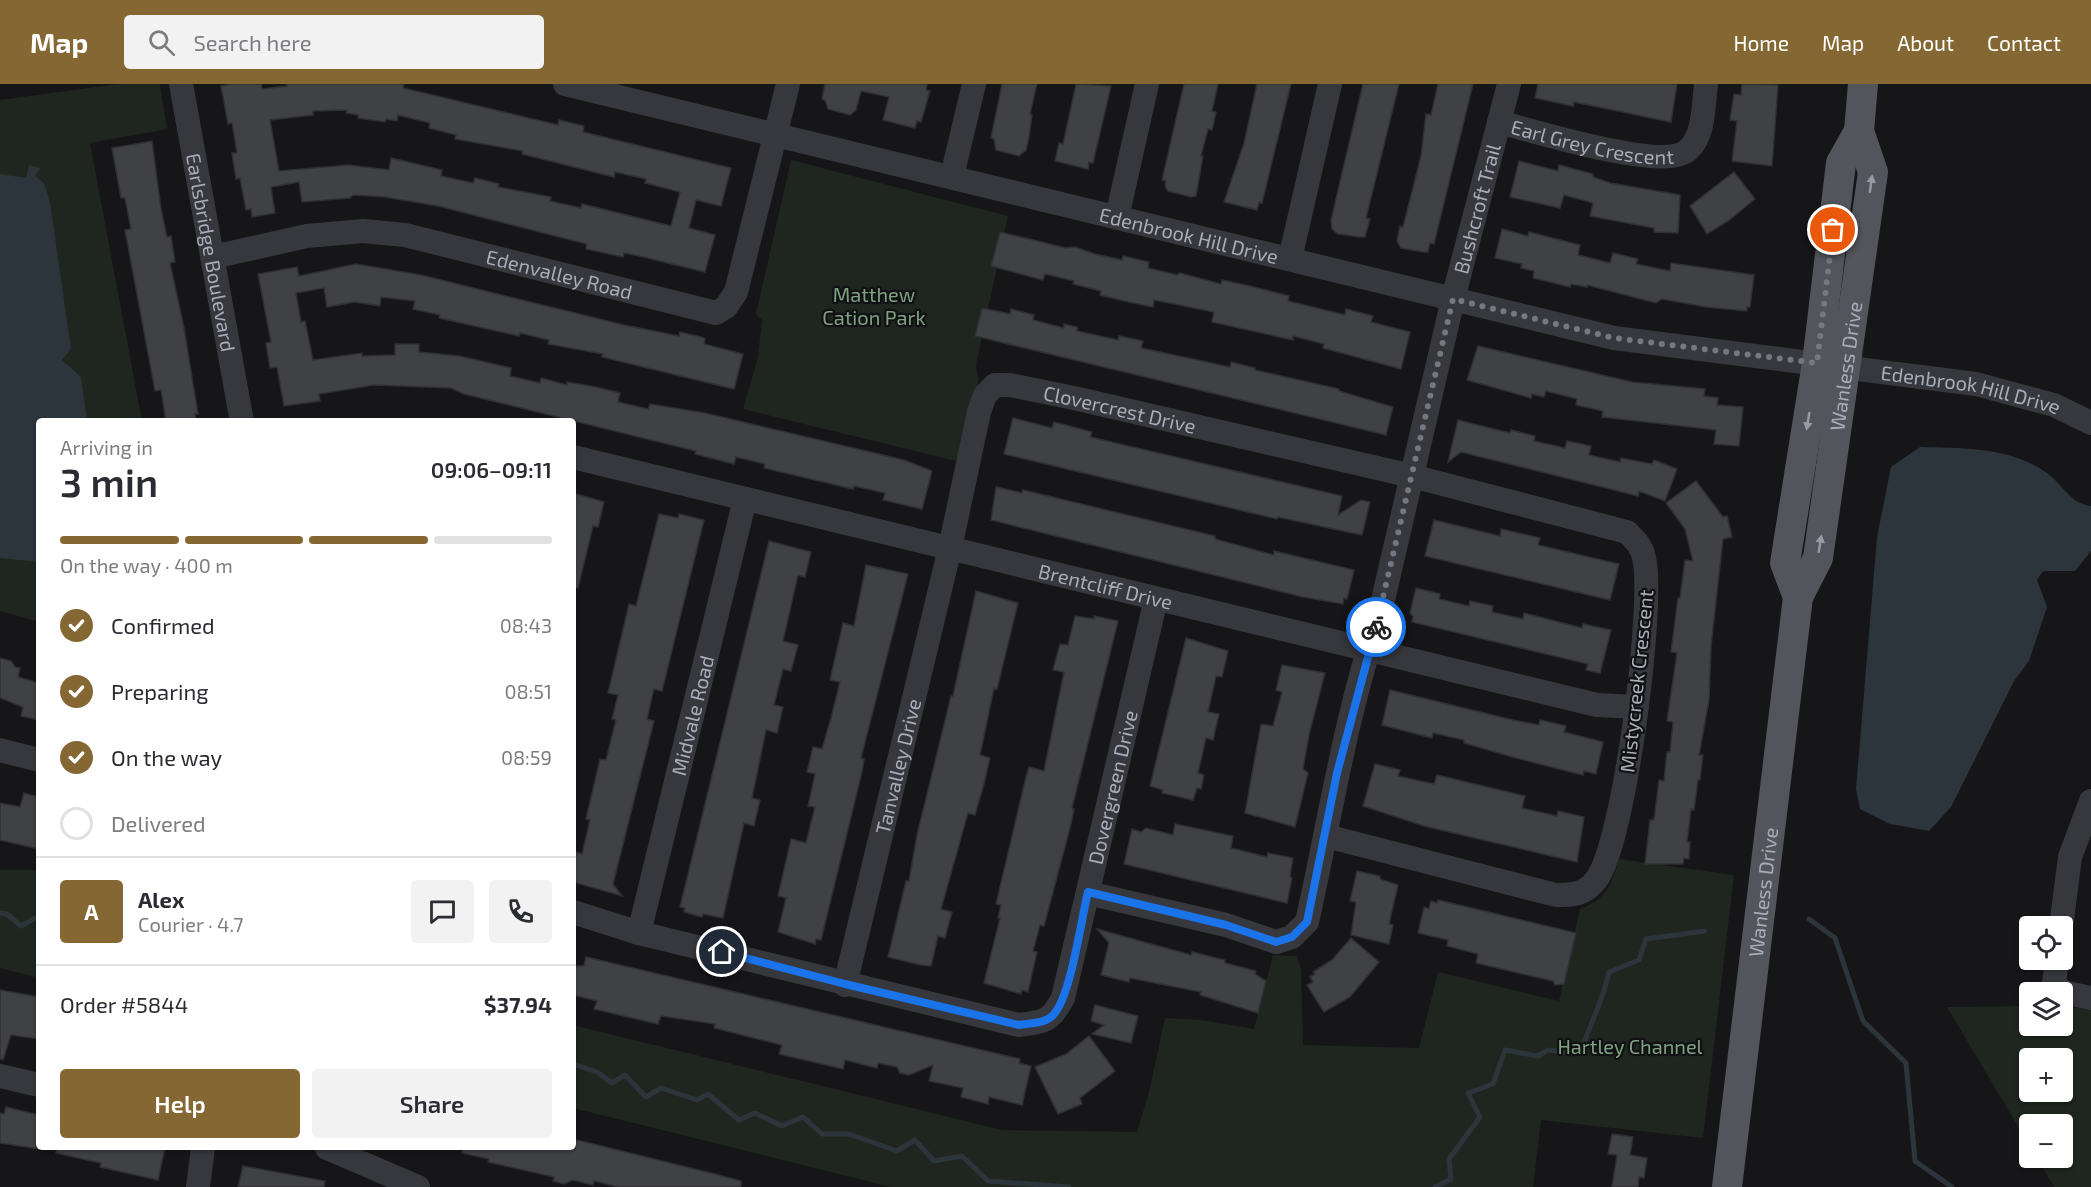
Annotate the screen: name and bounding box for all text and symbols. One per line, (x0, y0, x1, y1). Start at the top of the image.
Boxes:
search box (124, 15, 544, 69)
text: Map (30, 25, 88, 59)
icon: search (145, 26, 178, 59)
text: Search here (193, 29, 312, 55)
text: Home (1733, 30, 1789, 55)
text: Map (1822, 30, 1864, 55)
text: About (1897, 30, 1954, 55)
text: Contact (1987, 30, 2061, 55)
street label: Earl Grey Crescent (1509, 114, 1675, 168)
street label: Bushcroft Trail (1448, 141, 1505, 276)
street label: Earlsbridge Boulevard (182, 151, 241, 353)
one-way arrow (1866, 175, 1876, 194)
street label: Edenbrook Hill Drive (1097, 202, 1281, 268)
pin (1807, 204, 1858, 255)
icon: bag (1816, 213, 1849, 246)
street label: Edenvalley Road (484, 244, 635, 304)
park label: Matthew Cation Park (822, 282, 926, 329)
street label: Wanless Drive (1824, 300, 1866, 432)
street label: Edenbrook Hill Drive (1879, 360, 2065, 419)
street label: Clovercrest Drive (1041, 380, 1198, 438)
one-way arrow (1803, 411, 1812, 430)
text: Arriving in (60, 435, 153, 459)
text: 09:06–09:11 (431, 456, 552, 482)
text: 3 min (60, 458, 158, 505)
one-way arrow (1816, 534, 1825, 553)
text: On the way · 400 m (60, 553, 233, 577)
street label: Brentcliff Drive (1036, 558, 1175, 614)
street label: Mistycreek Crescent (1614, 588, 1658, 774)
courier (1346, 597, 1406, 657)
icon: check (60, 609, 93, 642)
icon: bike (1360, 611, 1393, 644)
text: Confirmed (111, 612, 215, 638)
text: 08:43 (500, 613, 552, 637)
street label: Midvale Road (666, 653, 718, 778)
icon: check (60, 675, 93, 708)
text: Preparing (111, 678, 209, 704)
text: 08:51 (504, 679, 552, 703)
street label: Tanvalley Drive (870, 696, 925, 836)
street label: Dovergreen Drive (1083, 708, 1142, 867)
icon: check (60, 741, 93, 774)
text: On the way (111, 744, 222, 770)
text: 08:59 (501, 745, 552, 769)
text: Delivered (111, 810, 206, 836)
street label: Wanless Drive (1743, 826, 1782, 958)
button: chat (411, 880, 474, 943)
button: phone (489, 880, 552, 943)
text: Alex (138, 886, 184, 912)
text: A (84, 898, 99, 924)
text: Courier · 4.7 (138, 912, 244, 936)
map controls (2019, 916, 2073, 1168)
button: locate (2019, 916, 2073, 970)
pin (696, 926, 747, 977)
icon: home (705, 935, 738, 968)
button: layers (2019, 982, 2073, 1036)
text: Order #5844 (60, 991, 188, 1017)
text: $37.94 (484, 991, 552, 1017)
park label: Hartley Channel (1557, 1034, 1703, 1058)
button: + (2019, 1048, 2073, 1102)
button: Help (60, 1069, 300, 1138)
button: Share (312, 1069, 552, 1138)
button: − (2019, 1114, 2073, 1168)

